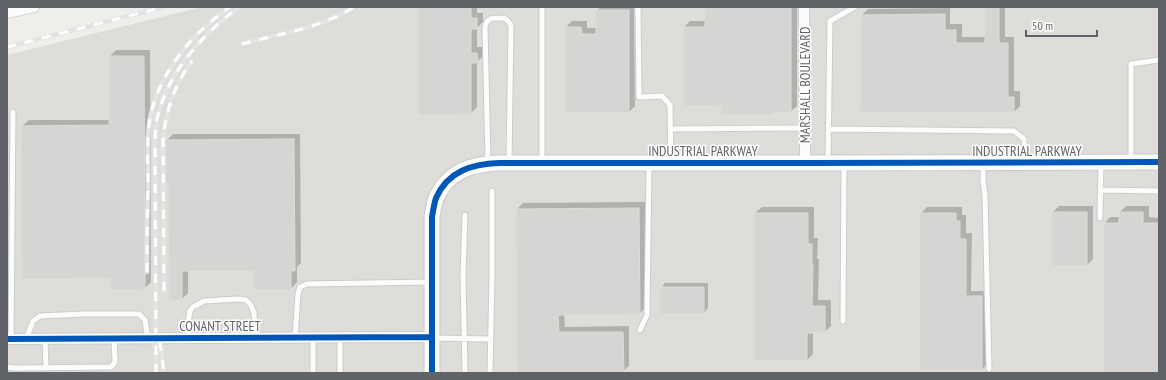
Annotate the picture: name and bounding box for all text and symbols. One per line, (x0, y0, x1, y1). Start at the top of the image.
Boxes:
scale bar (1026, 12, 1097, 38)
text: 50 m (1032, 18, 1053, 33)
street label: MARSHALL BOULEVARD (796, 27, 814, 143)
street label: INDUSTRIAL PARKWAY (648, 142, 758, 160)
street label: INDUSTRIAL PARKWAY (972, 142, 1082, 160)
street label: CONANT STREET (179, 317, 261, 335)

